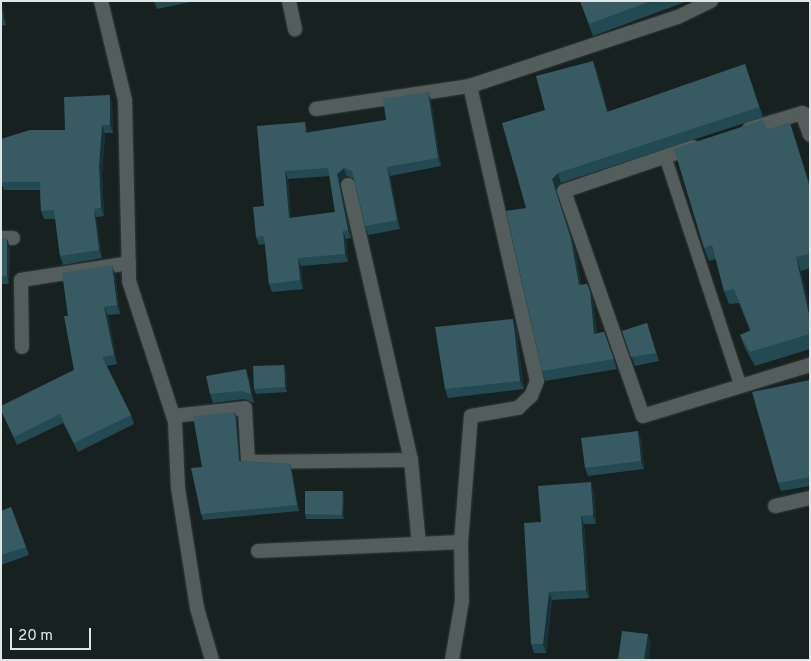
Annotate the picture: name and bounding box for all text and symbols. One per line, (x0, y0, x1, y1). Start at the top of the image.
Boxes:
scale bar (12, 618, 94, 650)
text: 20 m (18, 627, 53, 646)

